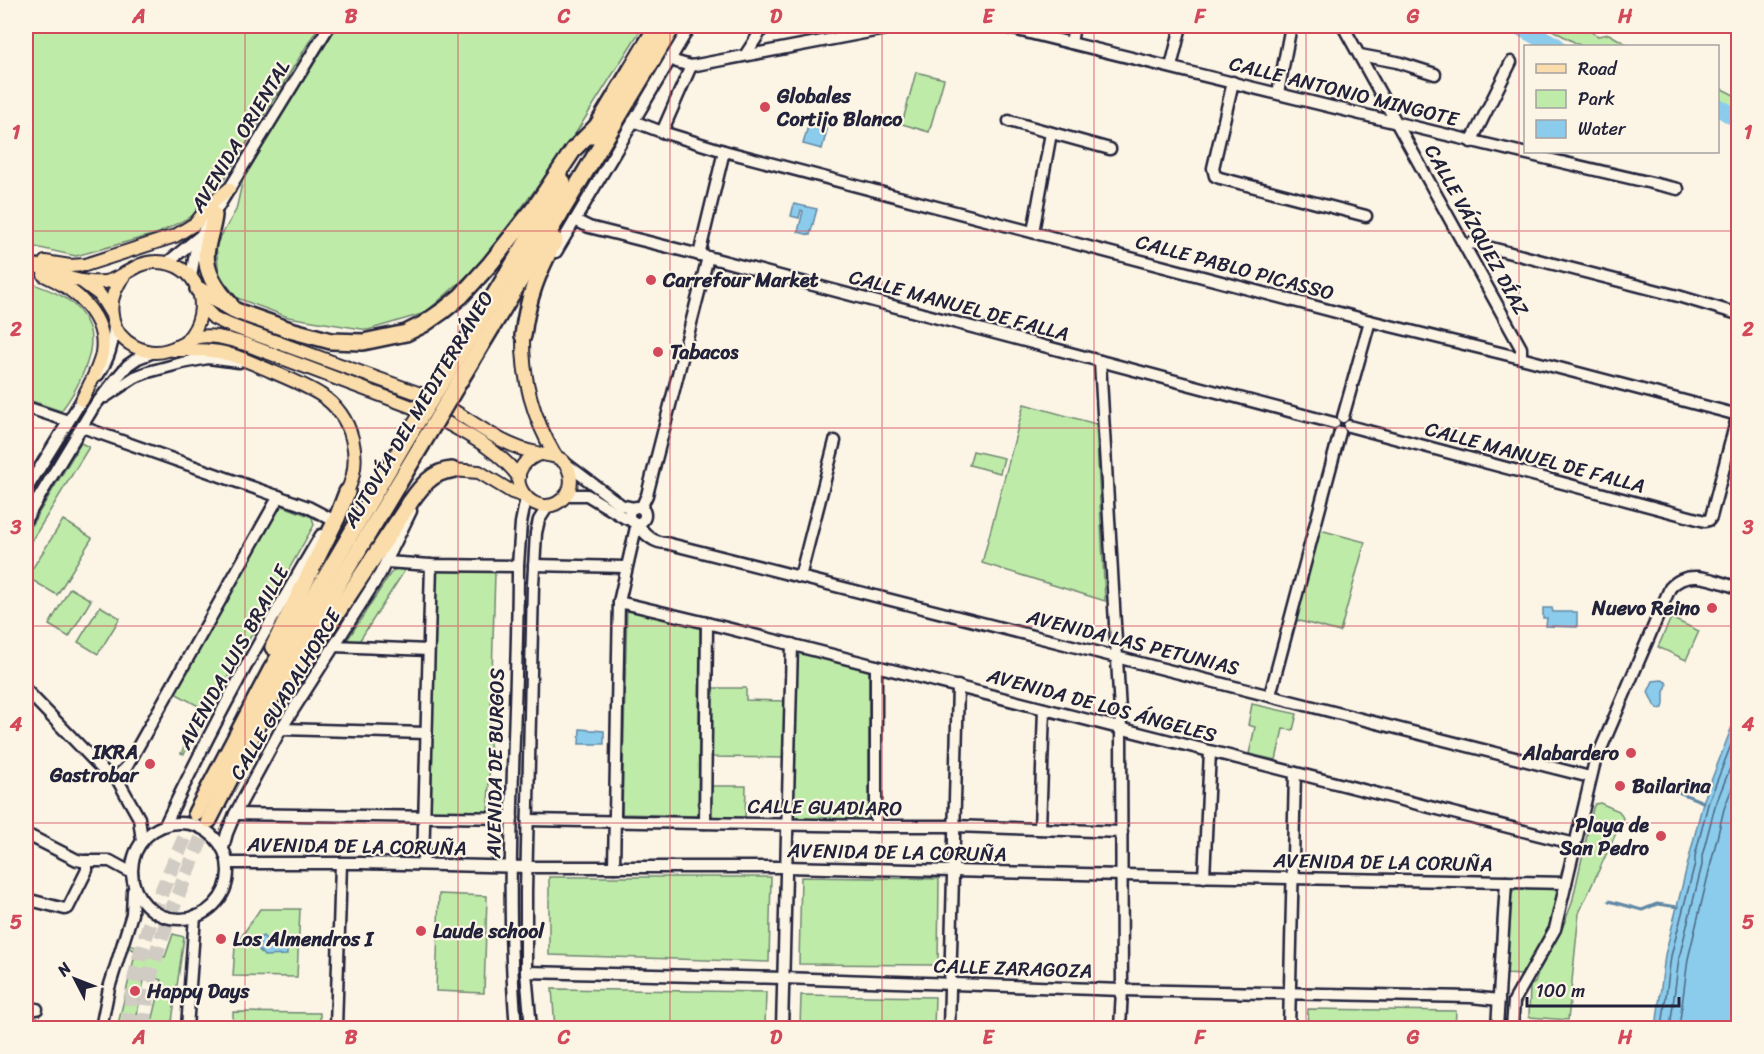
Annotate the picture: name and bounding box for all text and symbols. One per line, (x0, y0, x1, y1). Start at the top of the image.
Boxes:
text: A (131, 0, 146, 34)
text: B (345, 0, 358, 34)
text: C (557, 0, 571, 34)
text: D (770, 0, 783, 34)
text: E (982, 0, 995, 34)
text: F (1194, 0, 1207, 34)
text: G (1406, 0, 1420, 34)
text: H (1617, 0, 1633, 34)
legend (1524, 45, 1719, 153)
street label: CALLE ANTONIO MINGOTE (1226, 46, 1464, 137)
street label: AVENIDA ORIENTAL (180, 53, 300, 220)
text: Road (1578, 53, 1618, 85)
place label: Globales Cortijo Blanco (776, 79, 903, 137)
text: Park (1578, 83, 1615, 115)
marker: Globales Cortijo Blanco (758, 100, 772, 114)
text: Water (1578, 113, 1627, 145)
text: 1 (12, 115, 21, 150)
text: 1 (1744, 115, 1753, 150)
street label: CALLE VÁZQUEZ DÍAZ (1415, 138, 1539, 323)
street label: CALLE PABLO PICASSO (1132, 224, 1338, 311)
street label: CALLE MANUEL DE FALLA (845, 259, 1073, 352)
place label: Carrefour Market (662, 263, 819, 298)
marker: Carrefour Market (644, 273, 658, 287)
street label: AUTOVÍA DEL MEDITERRÁNEO (333, 284, 503, 535)
text: 2 (9, 312, 22, 347)
text: 2 (1741, 312, 1754, 347)
place label: Tabacos (670, 335, 739, 370)
marker: Tabacos (651, 345, 665, 359)
street label: CALLE MANUEL DE FALLA (1421, 411, 1649, 504)
text: 3 (10, 510, 22, 545)
text: 3 (1742, 510, 1754, 545)
street label: AVENIDA LUIS BRAILLE (168, 557, 300, 757)
place label: Nuevo Reino (1591, 591, 1700, 626)
street label: AVENIDA LAS PETUNIAS (1022, 599, 1243, 686)
street label: CALLE GUADALHORCE (220, 600, 352, 787)
marker: Nuevo Reino (1705, 601, 1719, 615)
street label: AVENIDA DE LOS ÁNGELES (982, 658, 1221, 753)
street label: AVENIDA DE BURGOS (476, 667, 515, 859)
text: 4 (9, 707, 23, 742)
text: 4 (1741, 707, 1755, 742)
place label: IKRA Gastrobar (49, 735, 140, 793)
place label: Alabardero (1522, 736, 1620, 771)
marker: Alabardero (1624, 746, 1638, 760)
marker: IKRA Gastrobar (143, 757, 157, 771)
place label: Bailarina (1632, 769, 1712, 804)
marker: Bailarina (1613, 779, 1627, 793)
street label: CALLE GUADIARO (747, 789, 903, 826)
place label: Playa de San Pedro (1559, 808, 1649, 866)
street label: AVENIDA DE LA CORUÑA (246, 827, 467, 866)
marker: Playa de San Pedro (1654, 829, 1668, 843)
street label: AVENIDA DE LA CORUÑA (786, 833, 1007, 872)
street label: AVENIDA DE LA CORUÑA (1272, 843, 1493, 882)
text: 5 (10, 905, 22, 940)
text: 5 (1742, 905, 1754, 940)
place label: Laude school (433, 914, 545, 949)
place label: Los Almendros I (233, 922, 375, 957)
marker: Laude school (414, 924, 428, 938)
marker: Los Almendros I (214, 932, 228, 946)
street label: CALLE ZARAGOZA (933, 948, 1093, 989)
north arrow (45, 949, 105, 1009)
text: N (49, 955, 79, 984)
scale bar (1527, 970, 1678, 1008)
place label: Happy Days (146, 974, 250, 1009)
text: 100 m (1536, 975, 1585, 1007)
marker: Happy Days (128, 984, 142, 998)
text: A (131, 1020, 146, 1054)
text: B (345, 1020, 358, 1054)
text: C (557, 1020, 571, 1054)
text: D (770, 1020, 783, 1054)
text: E (982, 1020, 995, 1054)
text: F (1194, 1020, 1207, 1054)
text: G (1406, 1020, 1420, 1054)
text: H (1617, 1020, 1633, 1054)

